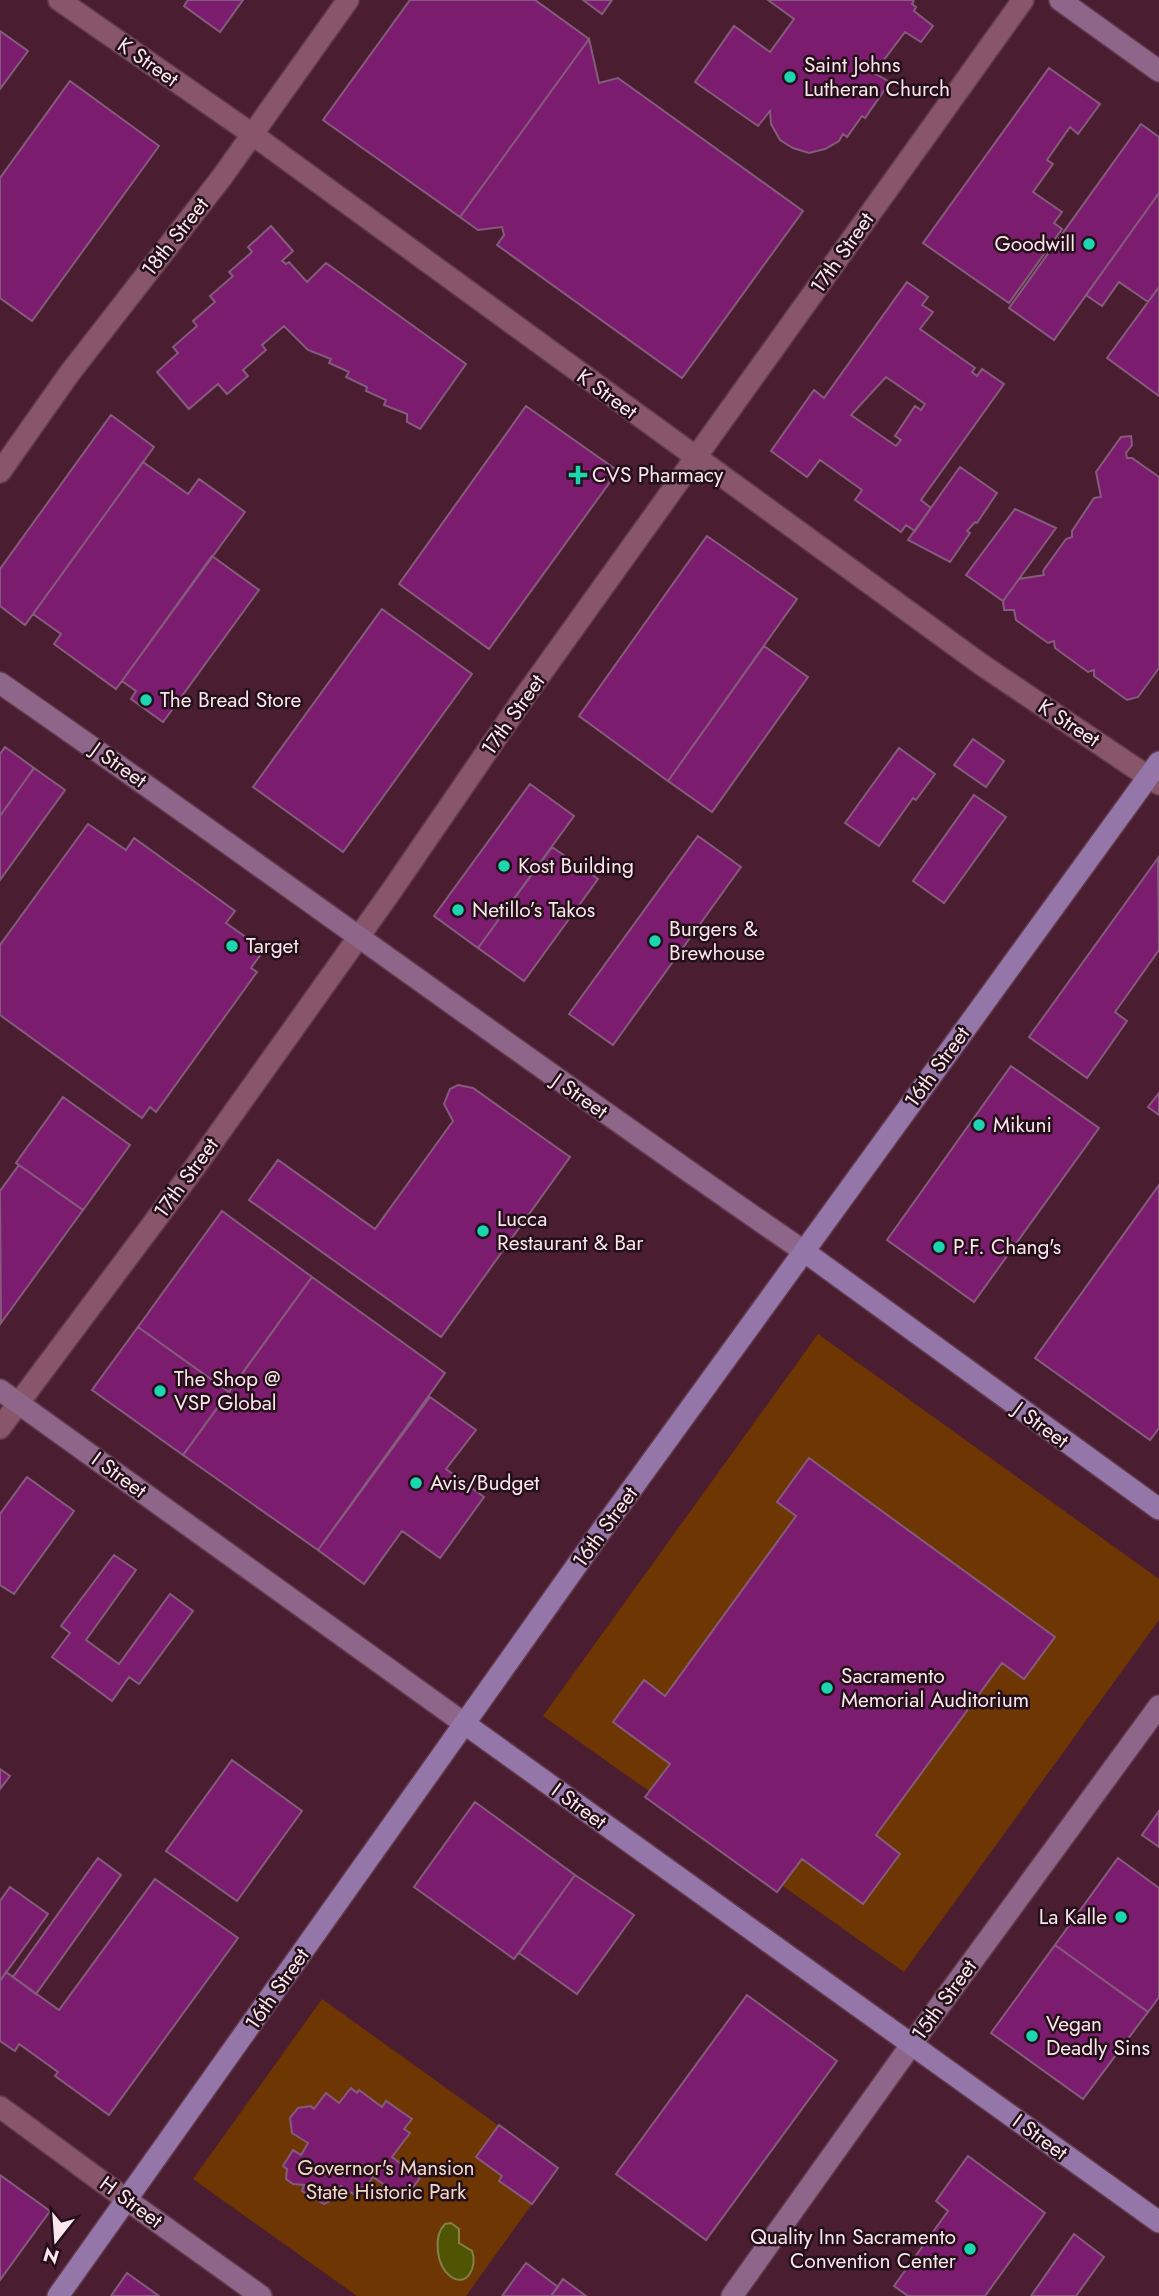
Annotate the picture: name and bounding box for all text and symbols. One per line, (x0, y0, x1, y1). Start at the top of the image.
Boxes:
street label: K Street (111, 30, 185, 94)
place label: Saint Johns Lutheran Church (804, 50, 950, 104)
marker: Saint Johns Lutheran Church (782, 69, 798, 85)
street label: 18th Street (134, 191, 216, 283)
street label: 17th Street (803, 206, 881, 300)
place label: Goodwill (994, 229, 1075, 259)
marker: Goodwill (1081, 236, 1097, 252)
street label: K Street (571, 362, 643, 426)
place label: CVS Pharmacy (592, 460, 724, 490)
marker: CVS Pharmacy (570, 467, 586, 483)
street label: 17th Street (474, 668, 552, 762)
place label: The Bread Store (160, 685, 302, 715)
marker: The Bread Store (138, 692, 154, 708)
street label: K Street (1032, 692, 1106, 754)
street label: J Street (83, 733, 153, 795)
place label: Kost Building (518, 851, 634, 881)
marker: Kost Building (496, 858, 512, 874)
place label: Netillo’s Takos (472, 895, 595, 925)
marker: Netillo’s Takos (450, 902, 466, 918)
place label: Burgers & Brewhouse (669, 914, 765, 968)
place label: Target (246, 931, 298, 961)
marker: Burgers & Brewhouse (647, 933, 663, 949)
marker: Target (224, 938, 240, 954)
street label: 16th Street (897, 1020, 977, 1114)
street label: J Street (544, 1064, 614, 1126)
place label: Mikuni (993, 1110, 1052, 1140)
marker: Mikuni (971, 1117, 987, 1133)
street label: 17th Street (147, 1132, 225, 1224)
place label: Lucca Restaurant & Bar (497, 1204, 644, 1258)
marker: Lucca Restaurant & Bar (475, 1223, 491, 1239)
place label: P.F. Chang's (953, 1232, 1061, 1262)
marker: P.F. Chang's (931, 1239, 947, 1255)
place label: The Shop @ VSP Global (174, 1364, 280, 1418)
marker: The Shop @ VSP Global (152, 1383, 168, 1399)
street label: J Street (1005, 1393, 1075, 1455)
street label: I Street (85, 1445, 153, 1505)
place label: Avis/Budget (430, 1468, 539, 1498)
marker: Avis/Budget (408, 1475, 424, 1491)
street label: 16th Street (565, 1480, 645, 1574)
place label: Sacramento Memorial Auditorium (841, 1661, 1029, 1715)
marker: Sacramento Memorial Auditorium (819, 1680, 835, 1696)
street label: I Street (545, 1776, 613, 1836)
place label: La Kalle (1039, 1902, 1107, 1932)
marker: La Kalle (1113, 1909, 1129, 1925)
street label: 16th Street (238, 1942, 316, 2036)
street label: 15th Street (904, 1953, 984, 2047)
place label: Vegan Deadly Sins (1046, 2009, 1150, 2063)
marker: Vegan Deadly Sins (1024, 2028, 1040, 2044)
street label: I Street (1006, 2107, 1074, 2167)
park label: Governor's Mansion State Historic Park (297, 2153, 475, 2207)
street label: H Street (93, 2169, 169, 2235)
north arrow (21, 2205, 91, 2275)
place label: Quality Inn Sacramento Convention Center (750, 2222, 957, 2276)
text: N (40, 2241, 62, 2271)
marker: Quality Inn Sacramento Convention Center (962, 2241, 978, 2257)

